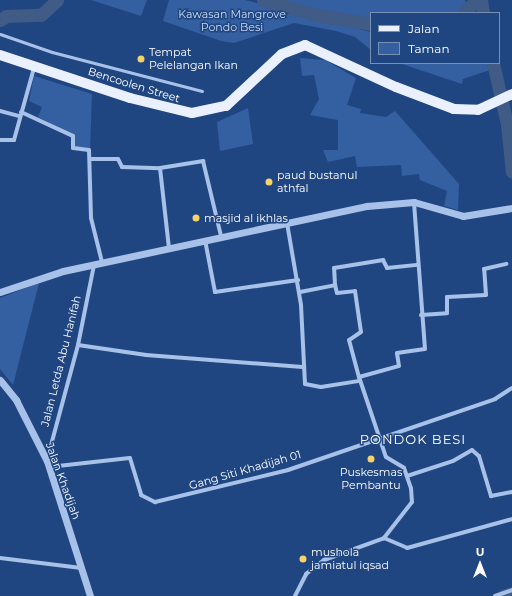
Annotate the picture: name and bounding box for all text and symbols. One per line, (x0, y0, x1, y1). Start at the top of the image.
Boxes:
park label: Kawasan Mangrove Pondo Besi (178, 8, 286, 34)
legend (370, 12, 500, 64)
text: Jalan (408, 21, 440, 36)
text: Taman (408, 41, 450, 56)
place label: Tempat Pelelangan Ikan (149, 46, 238, 72)
marker: Tempat Pelelangan Ikan (136, 54, 146, 64)
street label: Bencoolen Street (86, 65, 182, 105)
place label: paud bustanul athfal (277, 169, 357, 195)
marker: paud bustanul athfal (264, 177, 274, 187)
place label: masjid al ikhlas (204, 211, 288, 225)
marker: masjid al ikhlas (191, 213, 201, 223)
street label: Jalan Letda Abu Hanifah (38, 294, 84, 428)
district label: PONDOK BESI (360, 431, 466, 447)
street label: Jalan Khadijah (43, 441, 83, 521)
street label: Gang Siti Khadijah 01 (187, 448, 303, 492)
marker: Puskesmas Pembantu (365, 453, 377, 465)
place label: Puskesmas Pembantu (340, 466, 402, 492)
north arrow (460, 544, 500, 584)
text: U (476, 545, 484, 559)
place label: mushola jamiatul iqsad (311, 546, 389, 572)
marker: mushola jamiatul iqsad (298, 554, 308, 564)

